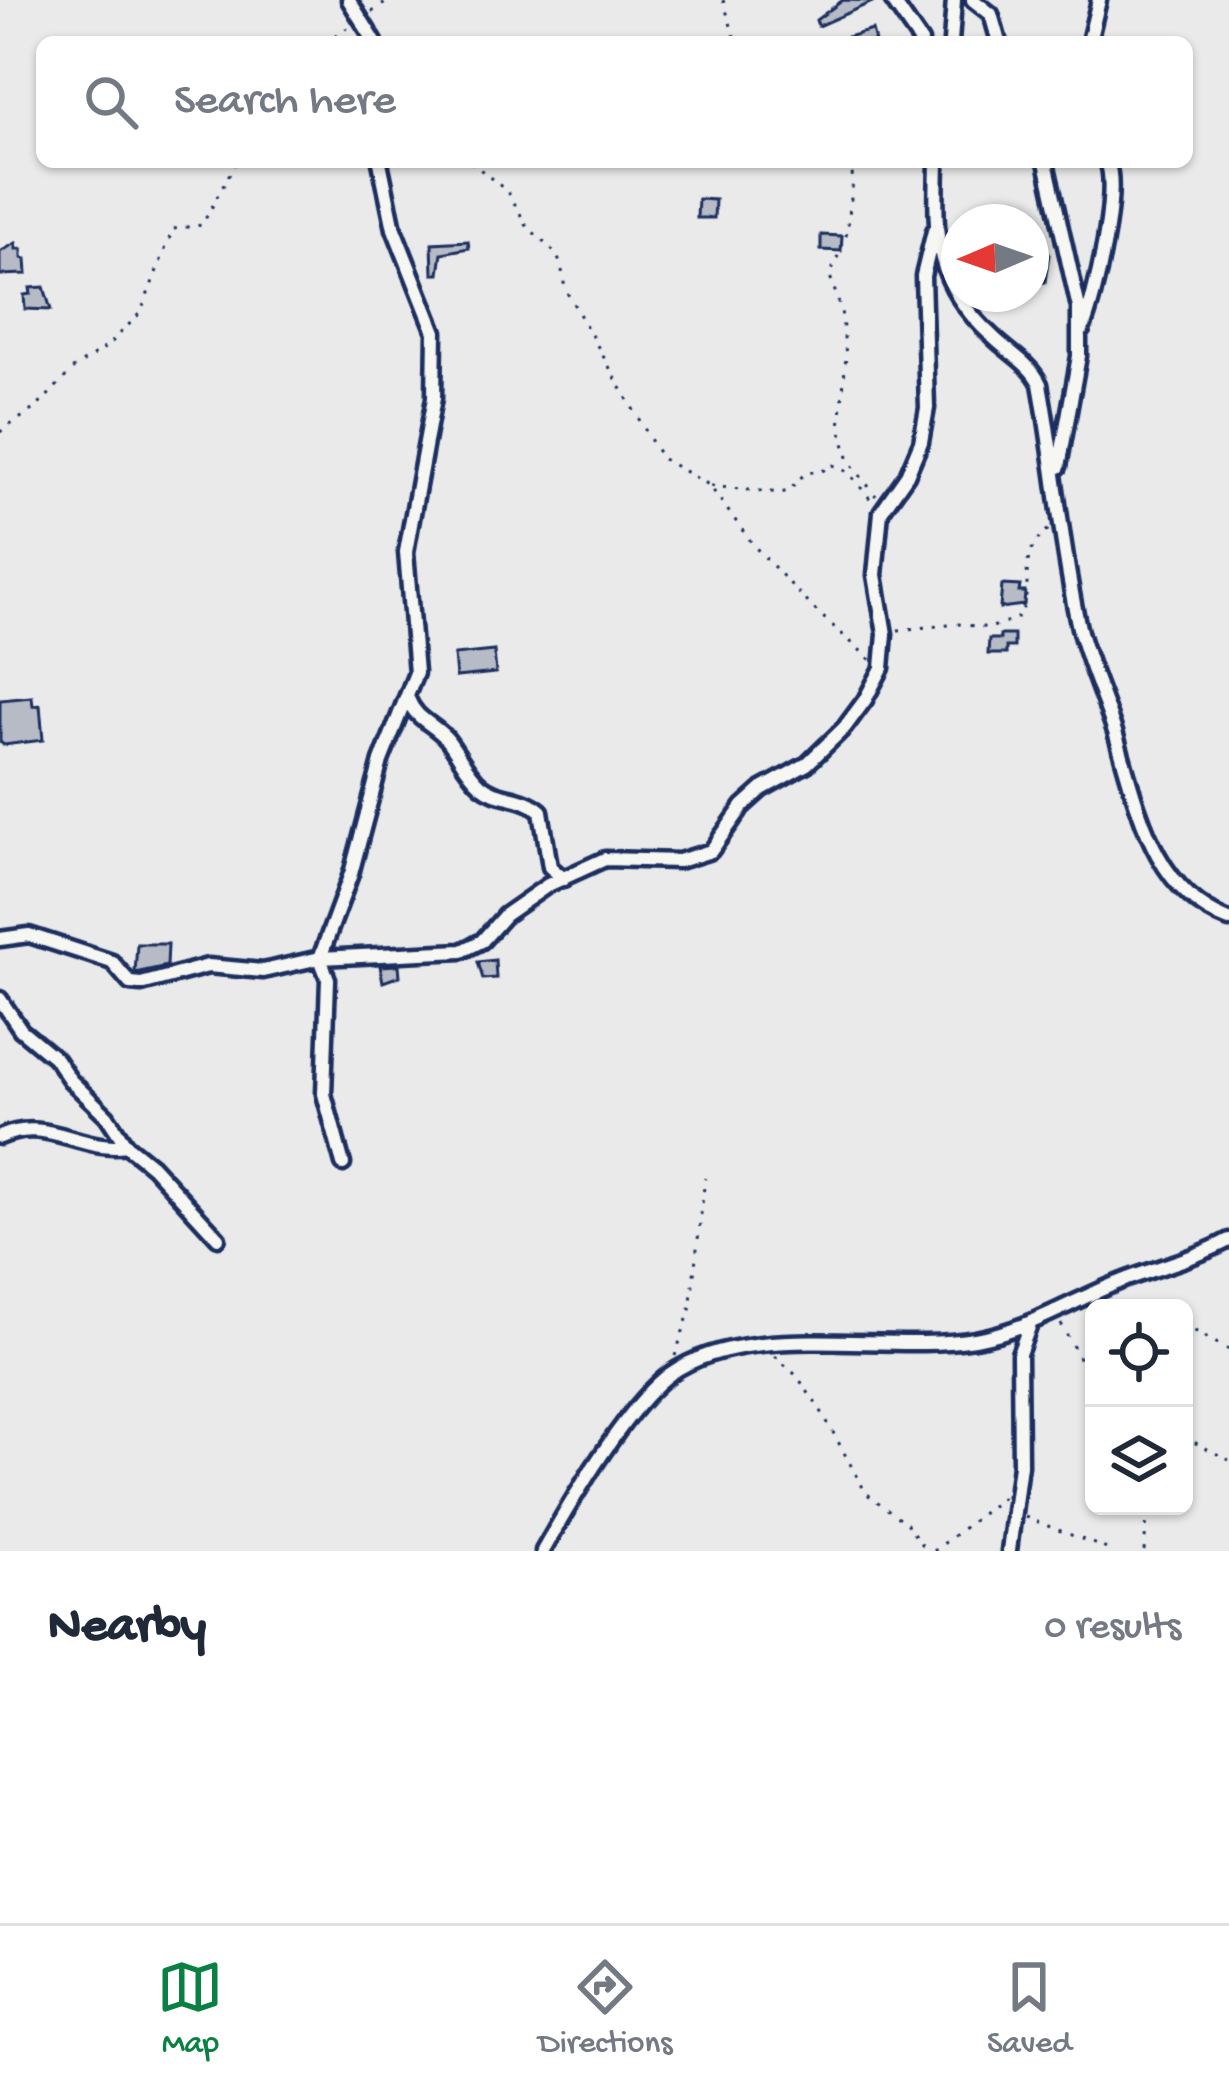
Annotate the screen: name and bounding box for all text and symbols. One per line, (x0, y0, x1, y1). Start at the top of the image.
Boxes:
search box (36, 36, 1193, 168)
icon: search (78, 69, 144, 135)
text: Search here (174, 76, 396, 129)
north arrow (941, 204, 1049, 312)
map controls (1085, 1299, 1193, 1515)
button: locate (1085, 1299, 1193, 1407)
button: layers (1085, 1407, 1193, 1515)
text: Nearby (48, 1599, 206, 1659)
text: 0 results (1044, 1606, 1181, 1652)
tab: Map (157, 1954, 223, 2064)
tab: Directions (538, 1954, 672, 2064)
tab: Saved (987, 1954, 1072, 2064)

